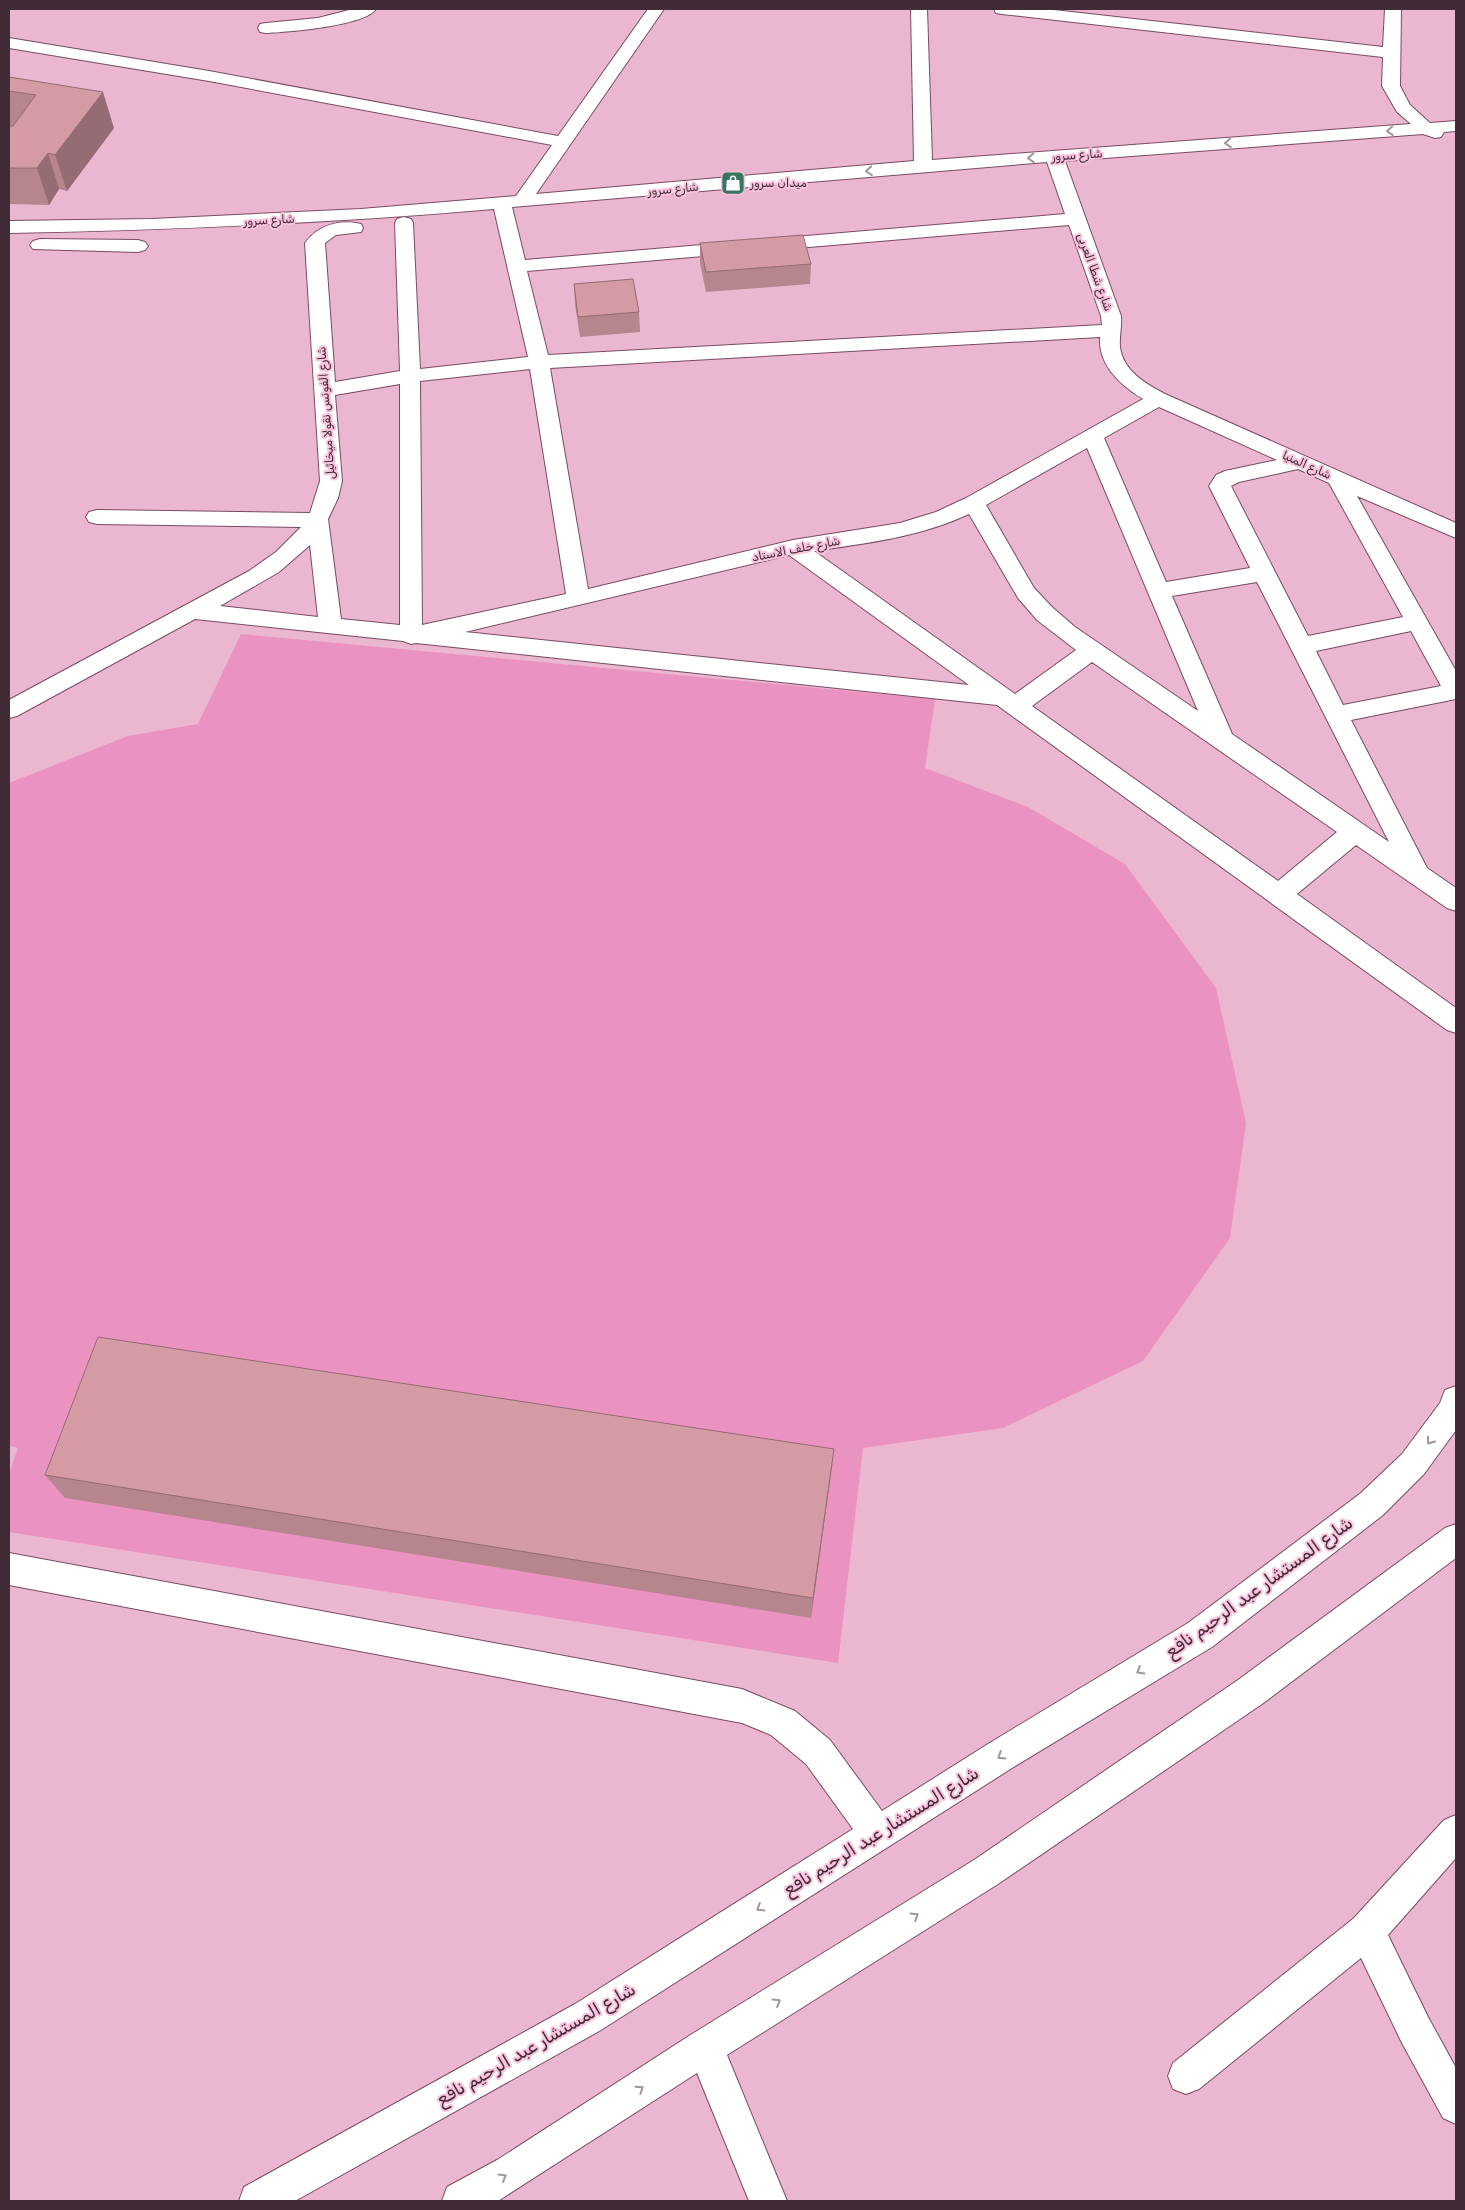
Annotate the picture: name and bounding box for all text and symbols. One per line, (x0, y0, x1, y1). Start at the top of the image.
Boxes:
one-way arrow (1386, 125, 1394, 136)
one-way arrow (1224, 138, 1232, 149)
street label: شارع سرور (1050, 146, 1103, 166)
one-way arrow (1027, 153, 1035, 164)
one-way arrow (865, 165, 873, 176)
shop icon: ميدان سرور (720, 170, 746, 196)
place label: ميدان سرور (749, 176, 807, 191)
street label: شارع سرور (646, 180, 699, 200)
street label: شارع سرور (242, 212, 295, 230)
street label: شارع شطا العربى (1072, 231, 1116, 314)
street label: شارع الفونس نقولا ميخائيل (314, 346, 340, 480)
street label: شارع المنيا (1280, 448, 1334, 484)
street label: شارع خلف الاستاد (751, 534, 842, 566)
one-way arrow (1427, 1435, 1436, 1445)
street label: شارع المستشار عبد الرحيم نافع (1161, 1512, 1358, 1664)
one-way arrow (1136, 1665, 1145, 1675)
one-way arrow (997, 1750, 1006, 1759)
street label: شارع المستشار عبد الرحيم نافع (779, 1762, 984, 1902)
one-way arrow (756, 1902, 765, 1912)
one-way arrow (909, 1913, 918, 1923)
street label: شارع المستشار عبد الرحيم نافع (433, 1978, 640, 2112)
one-way arrow (771, 1999, 780, 2008)
one-way arrow (634, 2086, 643, 2095)
one-way arrow (498, 2174, 507, 2184)

